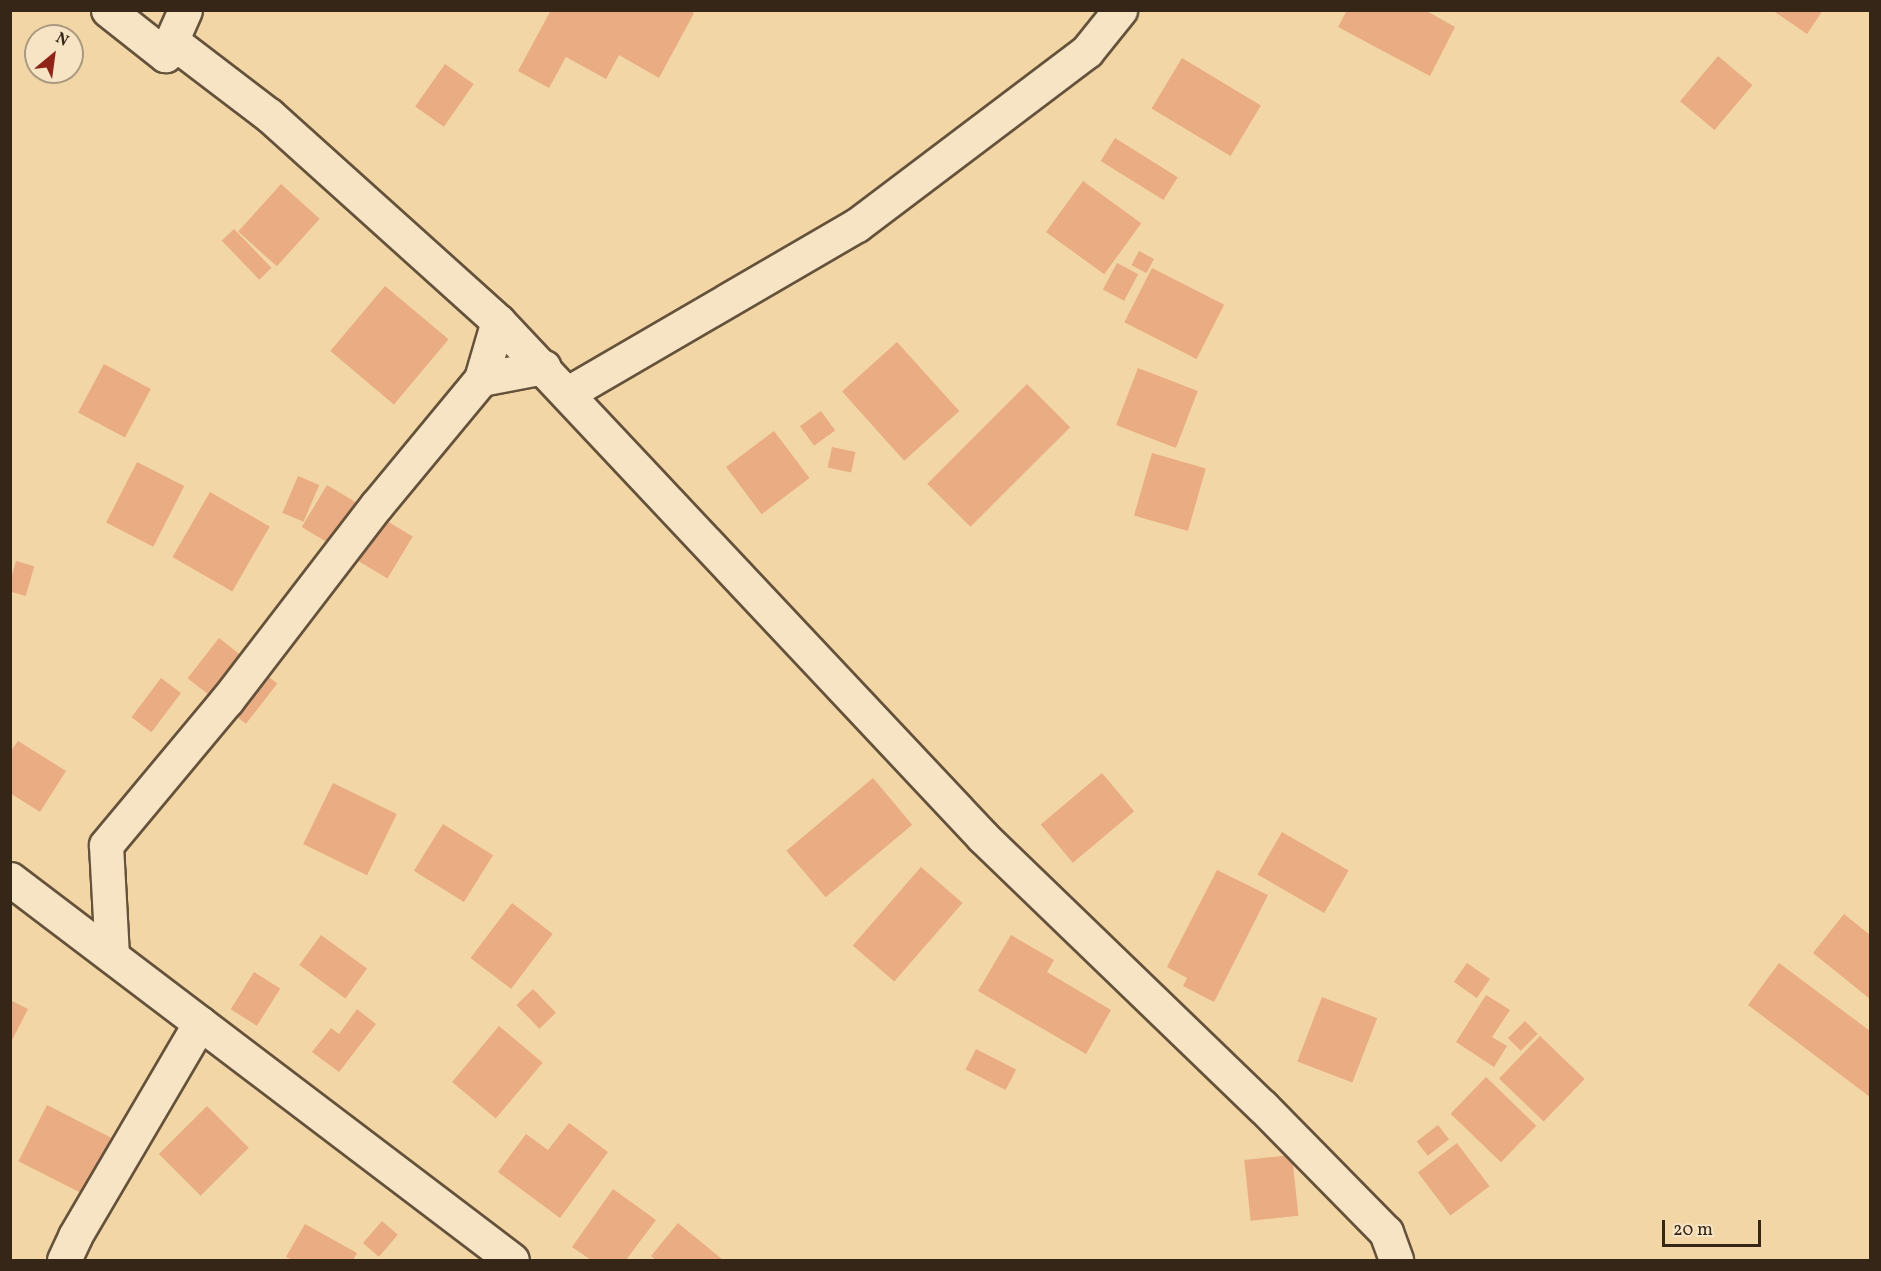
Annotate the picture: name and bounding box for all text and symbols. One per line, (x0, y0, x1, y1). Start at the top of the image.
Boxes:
north arrow (24, 24, 84, 84)
text: N (51, 28, 72, 52)
scale bar (1665, 1208, 1764, 1246)
text: 20 m (1673, 1218, 1713, 1243)

